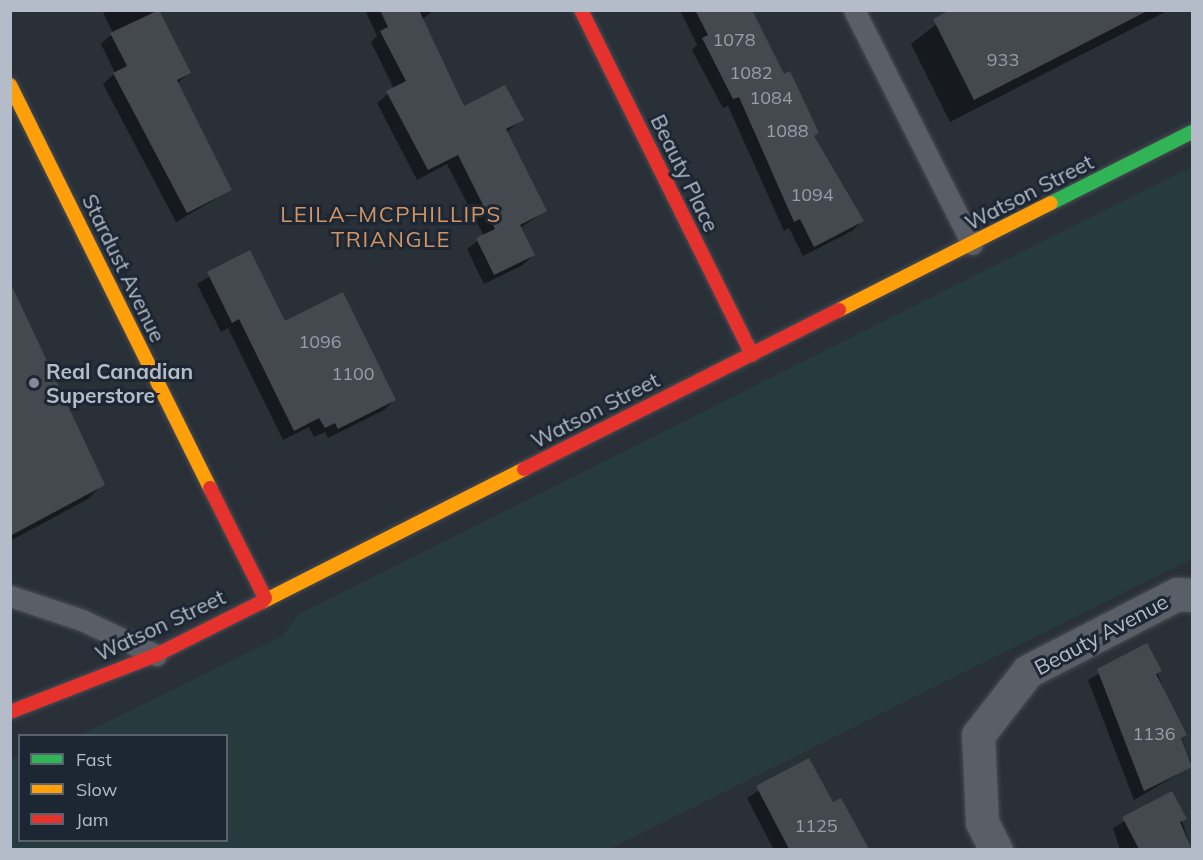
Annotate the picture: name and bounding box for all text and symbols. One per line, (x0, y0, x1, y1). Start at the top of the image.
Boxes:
house number: 1078 (712, 29, 756, 51)
house number: 933 (987, 49, 1019, 71)
house number: 1082 (729, 62, 773, 84)
house number: 1084 (749, 87, 793, 109)
street label: Beauty Place (646, 110, 724, 236)
house number: 1088 (765, 120, 809, 142)
street label: Watson Street (961, 149, 1097, 235)
house number: 1094 (790, 184, 834, 206)
street label: Stardust Avenue (77, 190, 171, 346)
district label: LEILA–MCPHILLIPS TRIANGLE (280, 201, 502, 252)
house number: 1096 (298, 331, 342, 353)
place label: Real Canadian Superstore (46, 358, 193, 408)
house number: 1100 (331, 363, 375, 385)
street label: Watson Street (527, 367, 663, 453)
marker: Real Canadian Superstore (27, 376, 41, 390)
street label: Watson Street (91, 584, 229, 666)
street label: Beauty Avenue (1030, 588, 1172, 680)
house number: 1136 (1132, 723, 1176, 745)
legend (18, 734, 228, 842)
text: Fast (76, 748, 112, 771)
text: Slow (76, 778, 117, 801)
text: Jam (76, 808, 109, 831)
house number: 1125 (794, 815, 838, 837)

